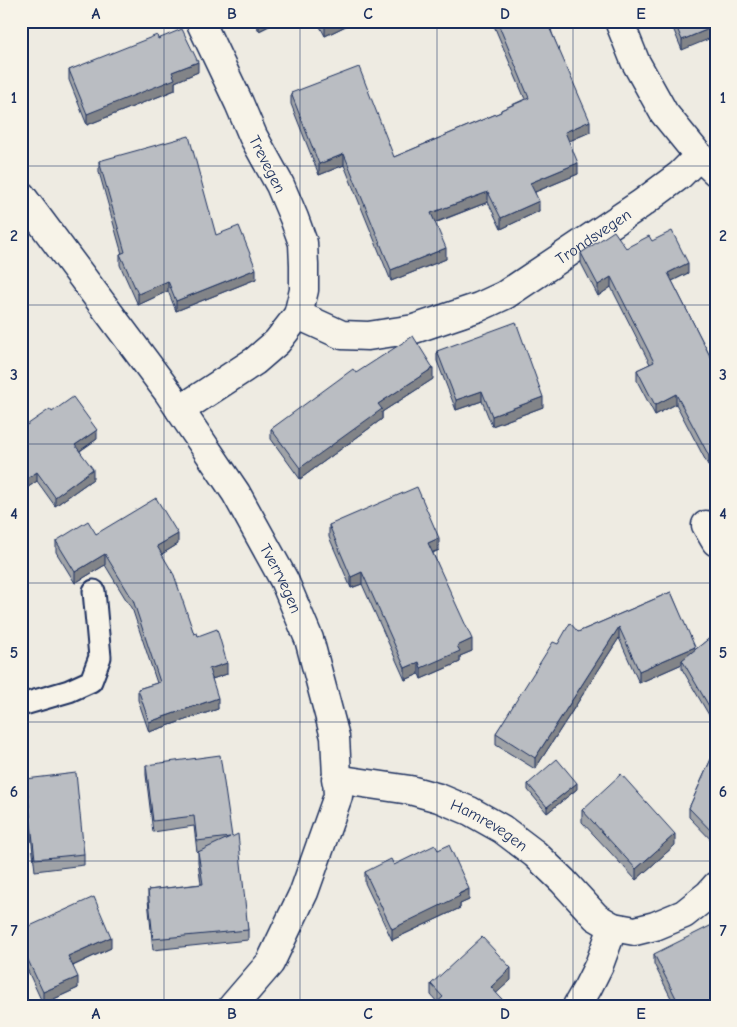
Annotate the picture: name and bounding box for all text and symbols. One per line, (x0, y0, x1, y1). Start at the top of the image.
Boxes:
text: A (92, 5, 101, 23)
text: B (227, 5, 237, 23)
text: C (363, 5, 373, 23)
text: D (500, 5, 510, 23)
text: E (636, 5, 646, 23)
text: 1 (11, 89, 17, 107)
text: 1 (720, 89, 726, 107)
street label: Trevegen (245, 133, 289, 196)
street label: Trondsvegen (553, 205, 635, 269)
text: 2 (10, 227, 18, 245)
text: 2 (719, 227, 727, 245)
text: 3 (10, 366, 18, 384)
text: 3 (719, 366, 727, 384)
text: 4 (10, 505, 18, 523)
text: 4 (719, 505, 727, 523)
street label: Tverrvegen (256, 541, 305, 616)
text: 5 (10, 644, 18, 662)
text: 5 (719, 644, 727, 662)
text: 6 (10, 783, 18, 801)
text: 6 (719, 783, 727, 801)
street label: Hamrevegen (448, 796, 531, 855)
text: 7 (10, 922, 18, 940)
text: 7 (719, 922, 727, 940)
text: A (92, 1005, 101, 1023)
text: B (227, 1005, 237, 1023)
text: C (363, 1005, 373, 1023)
text: D (500, 1005, 510, 1023)
text: E (636, 1005, 646, 1023)

